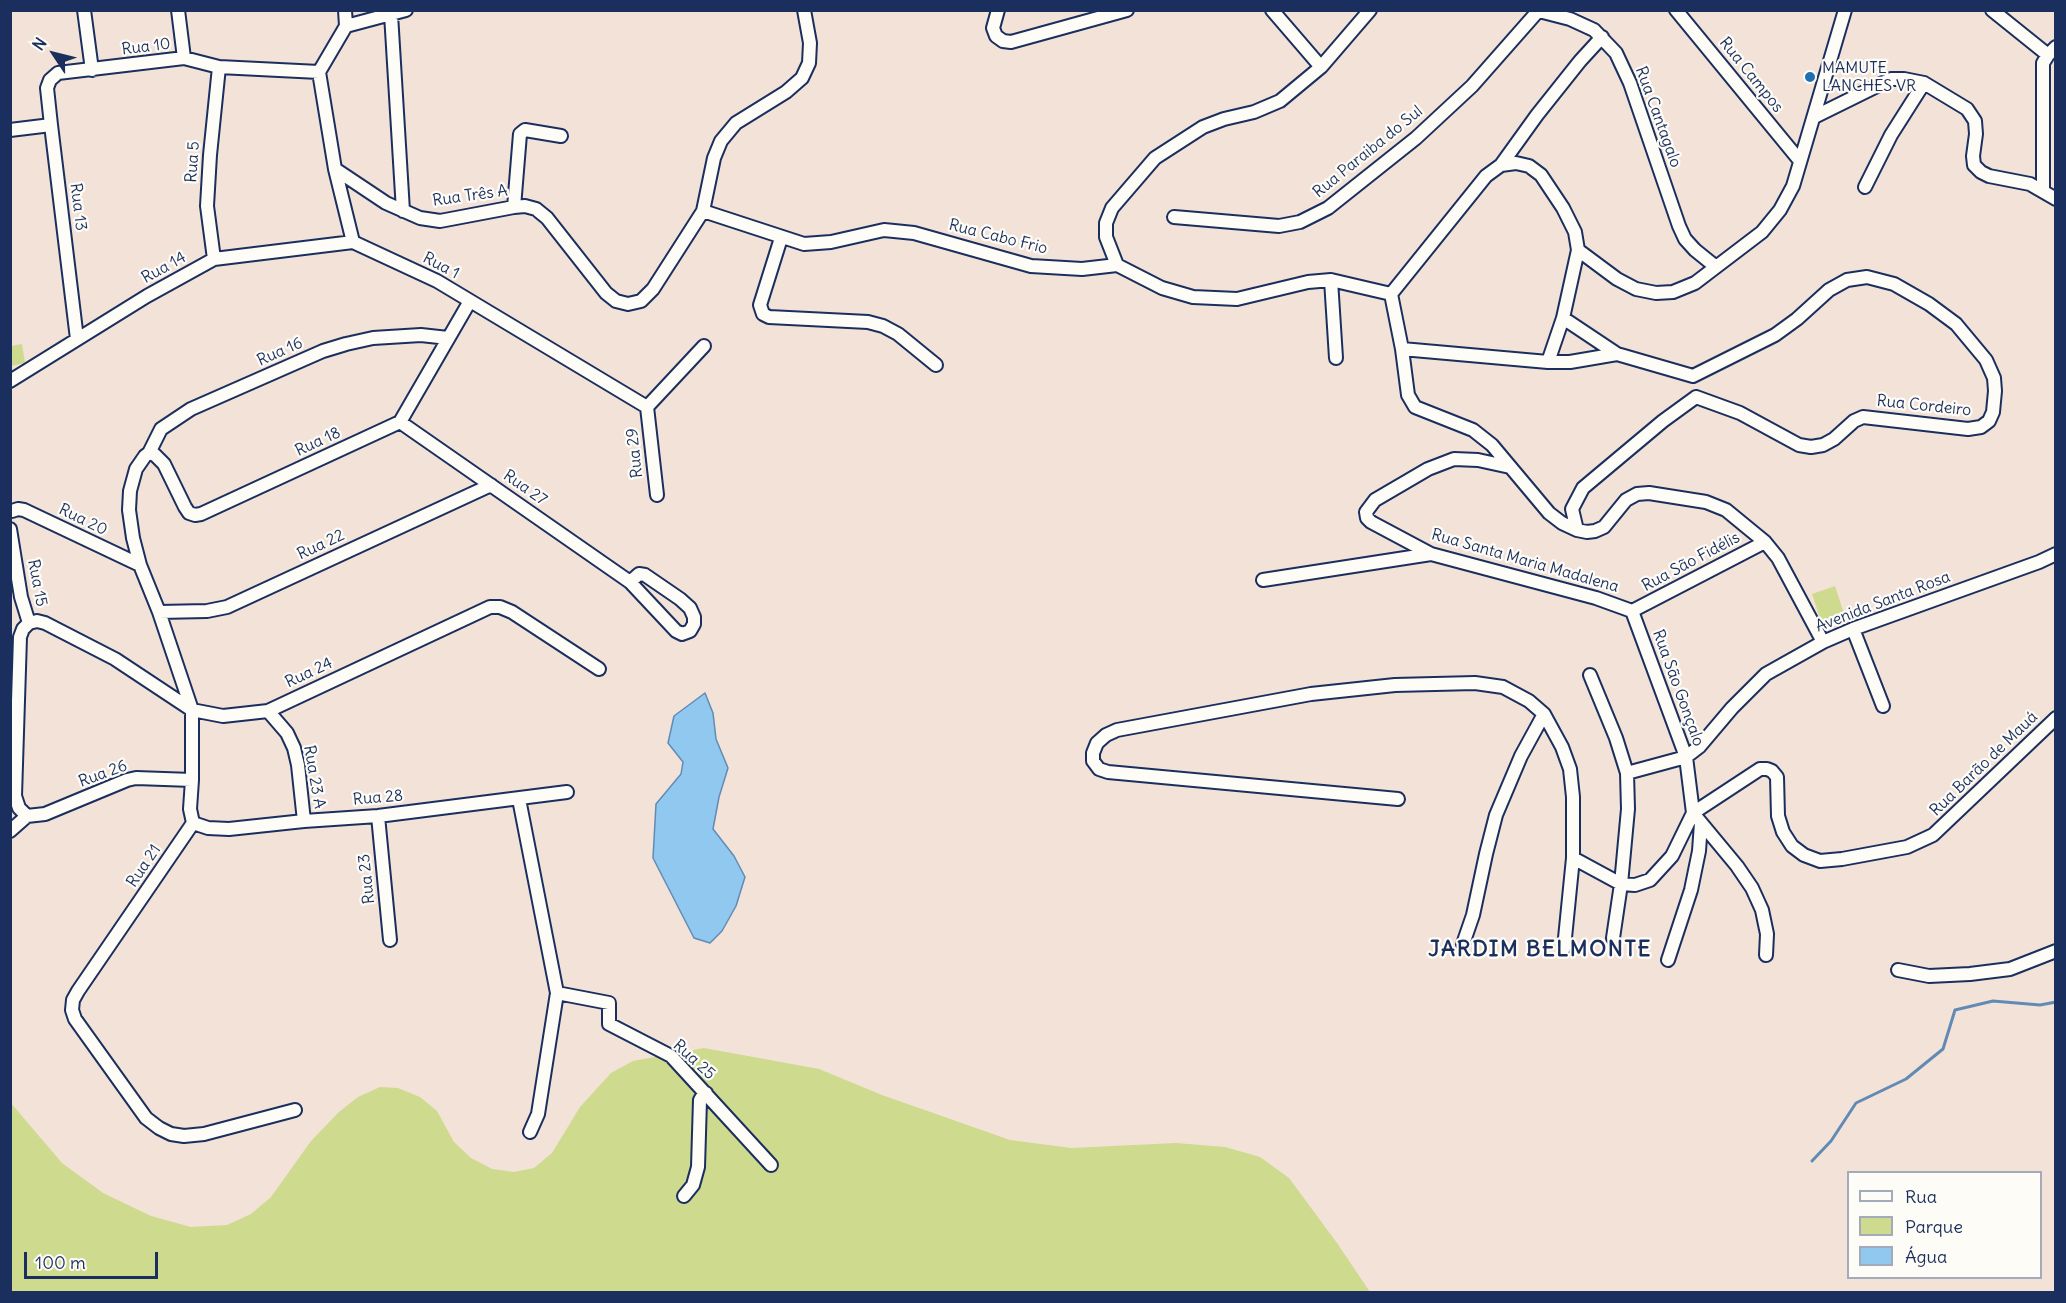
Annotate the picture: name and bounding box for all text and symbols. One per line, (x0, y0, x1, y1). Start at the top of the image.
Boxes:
north arrow (24, 24, 84, 84)
text: N (28, 33, 51, 54)
street label: Rua Campos (1715, 33, 1787, 117)
street label: Rua 10 (120, 34, 172, 60)
place label: MAMUTE LANCHES VR (1822, 58, 1916, 96)
street label: Rua Cantagalo (1631, 64, 1685, 170)
marker: MAMUTE LANCHES VR (1803, 70, 1817, 84)
street label: Rua Paraiba do Sul (1309, 102, 1427, 202)
street label: Rua 5 (182, 141, 204, 183)
street label: Rua Três A (431, 181, 509, 211)
street label: Rua 13 (66, 182, 90, 232)
street label: Rua Cabo Frio (947, 215, 1049, 259)
street label: Rua 14 (138, 248, 190, 288)
street label: Rua 1 (419, 248, 463, 284)
street label: Rua 16 (254, 333, 306, 371)
street label: Rua Cordeiro (1876, 391, 1972, 421)
street label: Rua 18 (292, 423, 344, 461)
street label: Rua 29 (623, 427, 647, 479)
street label: Rua 27 (499, 466, 551, 510)
street label: Rua 20 (56, 500, 110, 540)
street label: Rua Santa Maria Madalena (1429, 525, 1621, 597)
street label: Rua 22 (294, 526, 348, 564)
street label: Rua São Fidélis (1639, 528, 1743, 596)
street label: Rua 15 (23, 558, 51, 608)
street label: Avenida Santa Rosa (1813, 567, 1953, 637)
street label: Rua São Gonçalo (1648, 627, 1708, 749)
street label: Rua 24 (282, 654, 336, 692)
street label: Rua Barão de Mauá (1926, 708, 2042, 820)
street label: Rua 23 A (299, 744, 329, 810)
street label: Rua 26 (76, 756, 130, 792)
street label: Rua 28 (352, 786, 404, 810)
street label: Rua 21 (123, 841, 165, 891)
street label: Rua 23 (355, 853, 379, 905)
district label: JARDIM BELMONTE (1428, 937, 1652, 963)
street label: Rua 25 (669, 1036, 719, 1084)
legend (1847, 1171, 2042, 1279)
text: Rua (1905, 1185, 1937, 1208)
text: Parque (1905, 1215, 1963, 1238)
scale bar (27, 1240, 160, 1278)
text: Água (1905, 1245, 1947, 1268)
text: 100 m (35, 1251, 86, 1274)

